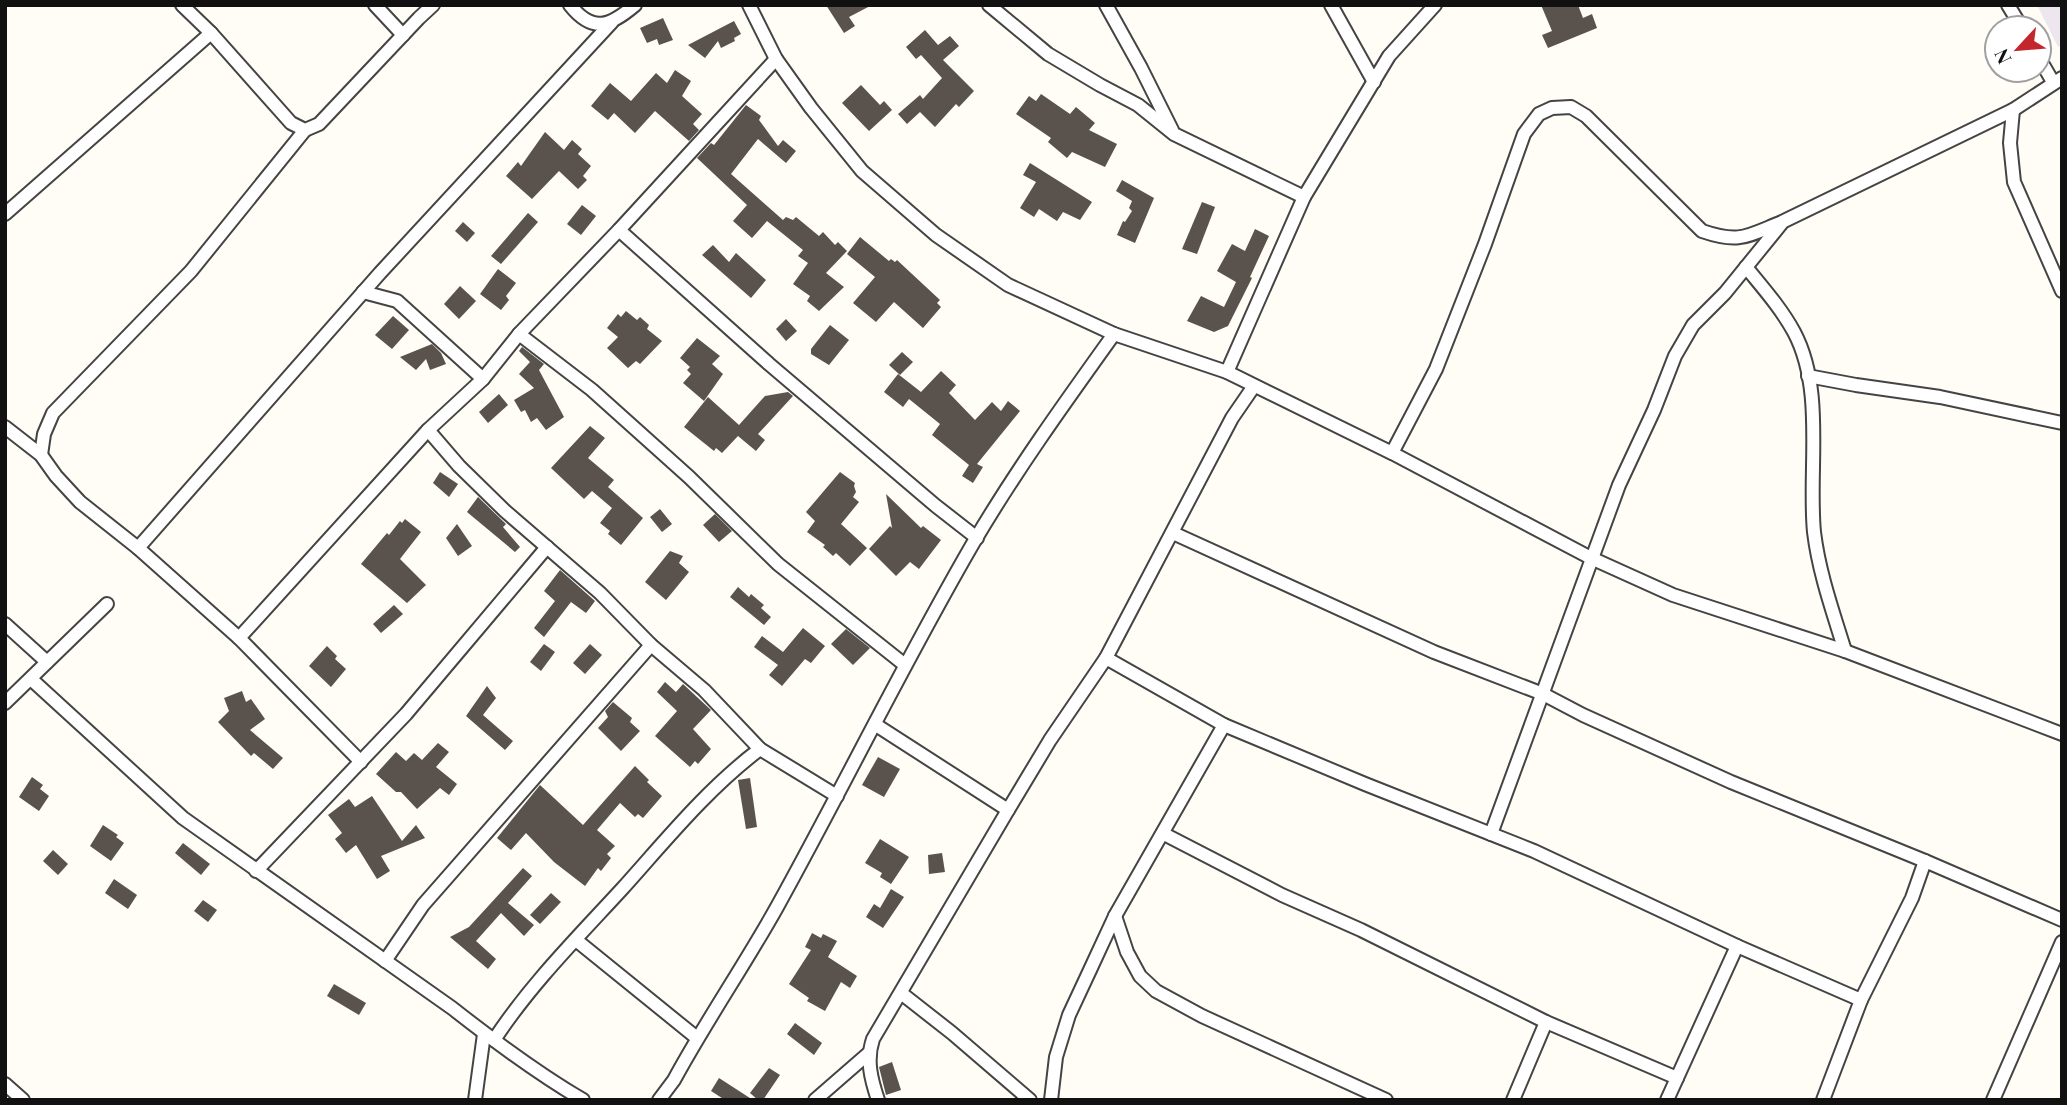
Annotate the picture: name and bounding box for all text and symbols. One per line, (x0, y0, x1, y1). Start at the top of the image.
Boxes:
north arrow (1983, 14, 2053, 84)
text: N (1987, 45, 2017, 69)

